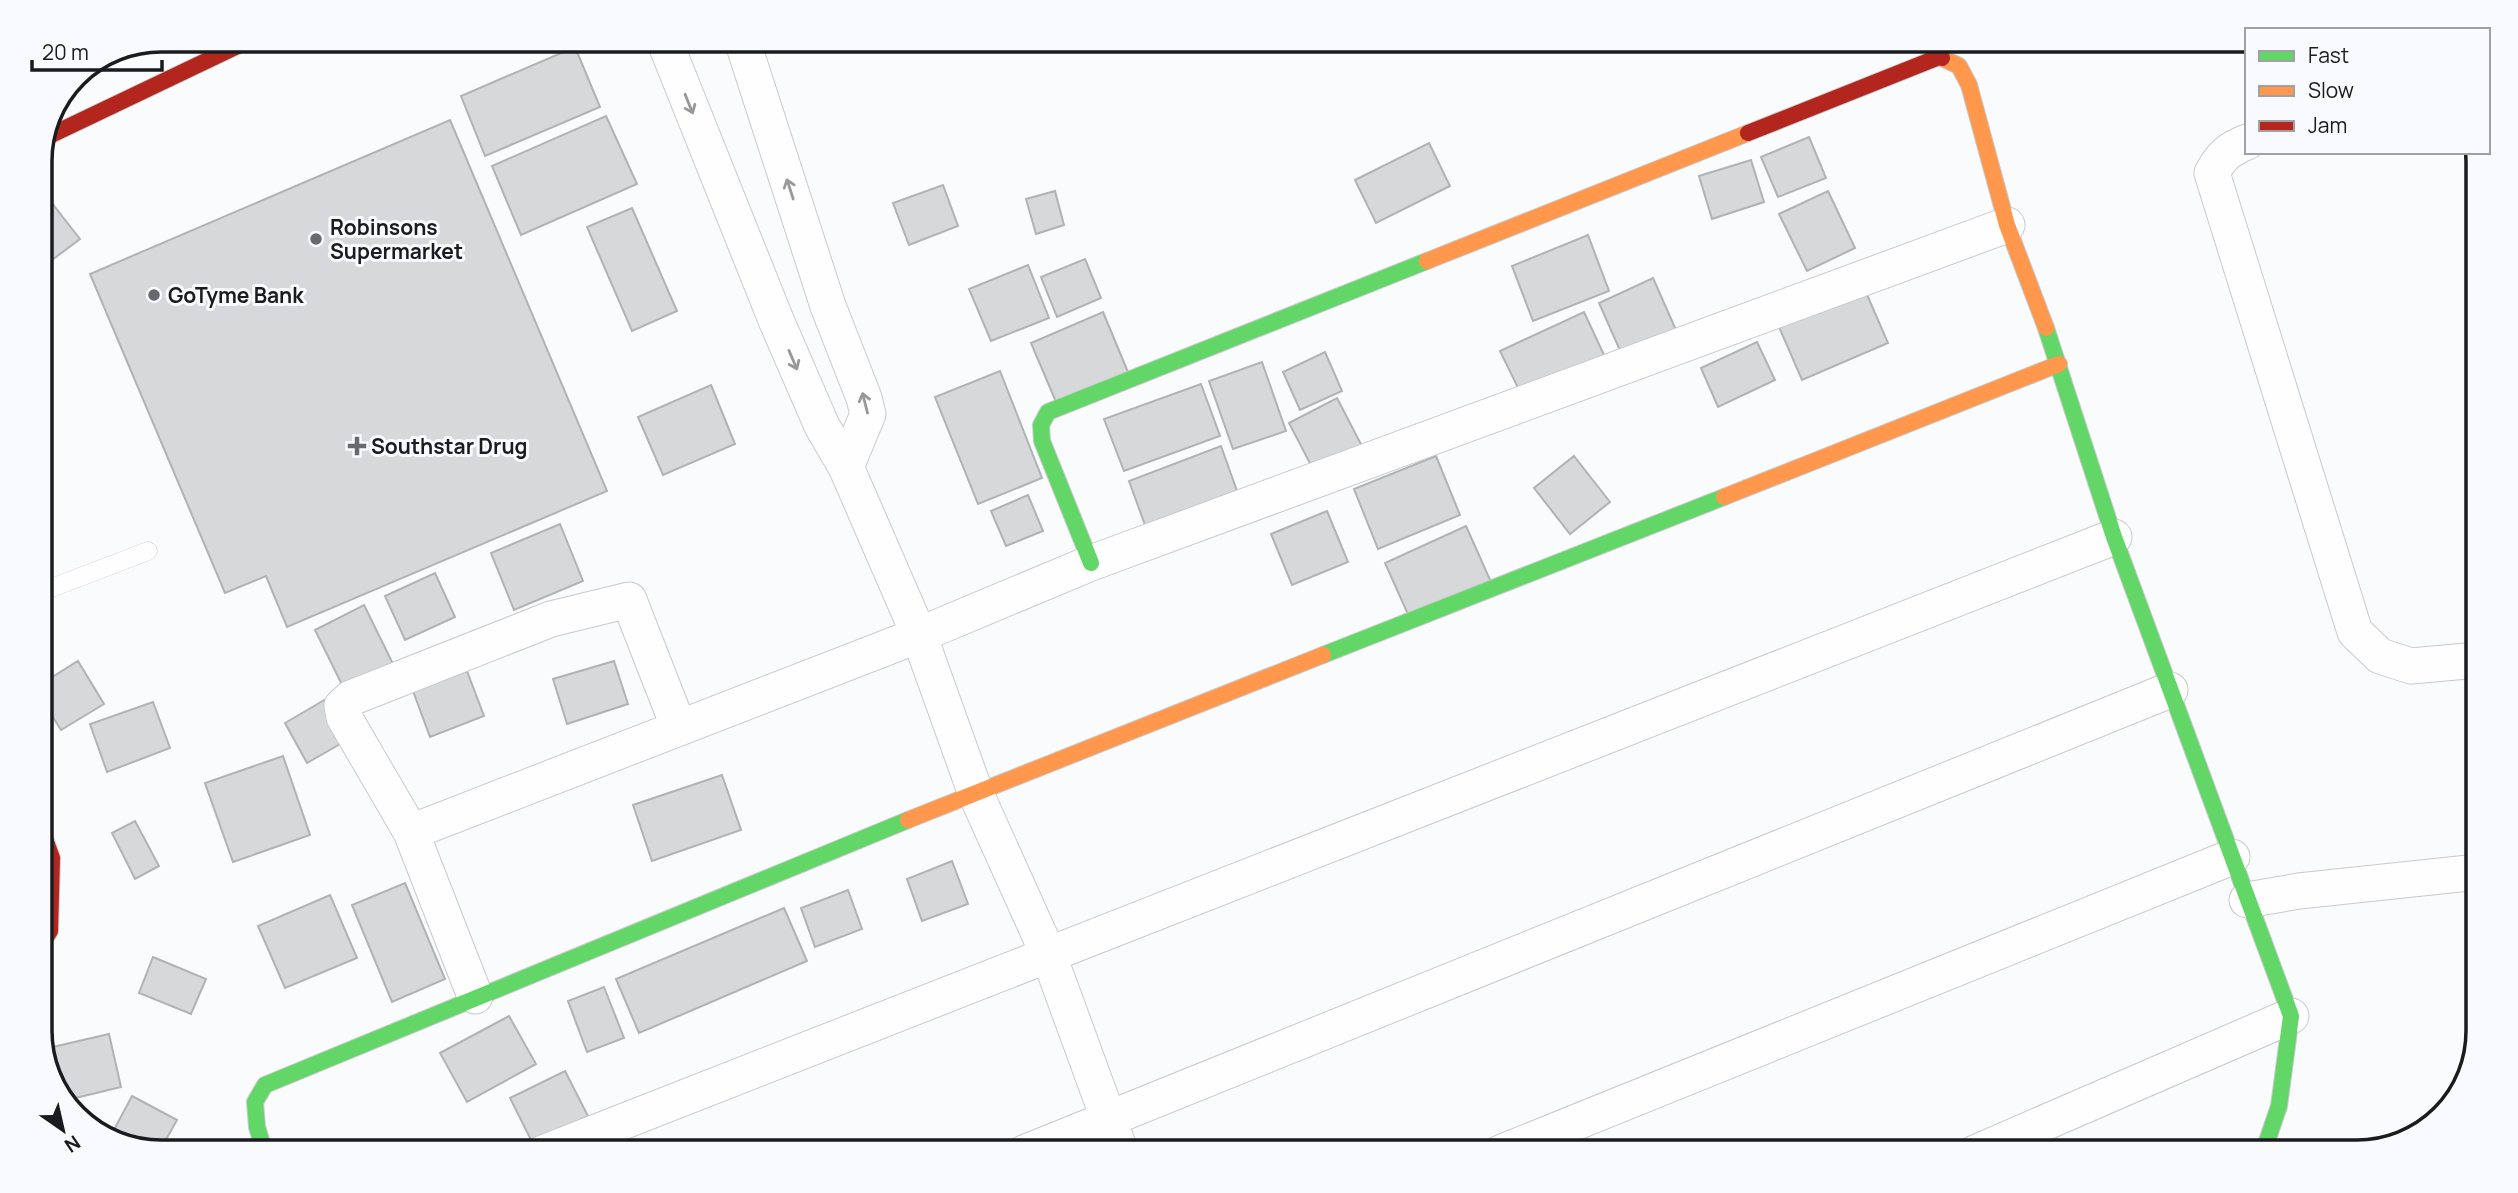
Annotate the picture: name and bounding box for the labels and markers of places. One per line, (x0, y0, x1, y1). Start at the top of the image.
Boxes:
place label: Robinsons Supermarket (330, 213, 463, 265)
marker: Robinsons Supermarket (308, 231, 324, 247)
place label: GoTyme Bank (168, 281, 304, 309)
marker: GoTyme Bank (146, 287, 162, 303)
place label: Southstar Drug (371, 432, 527, 460)
marker: Southstar Drug (349, 438, 365, 454)

